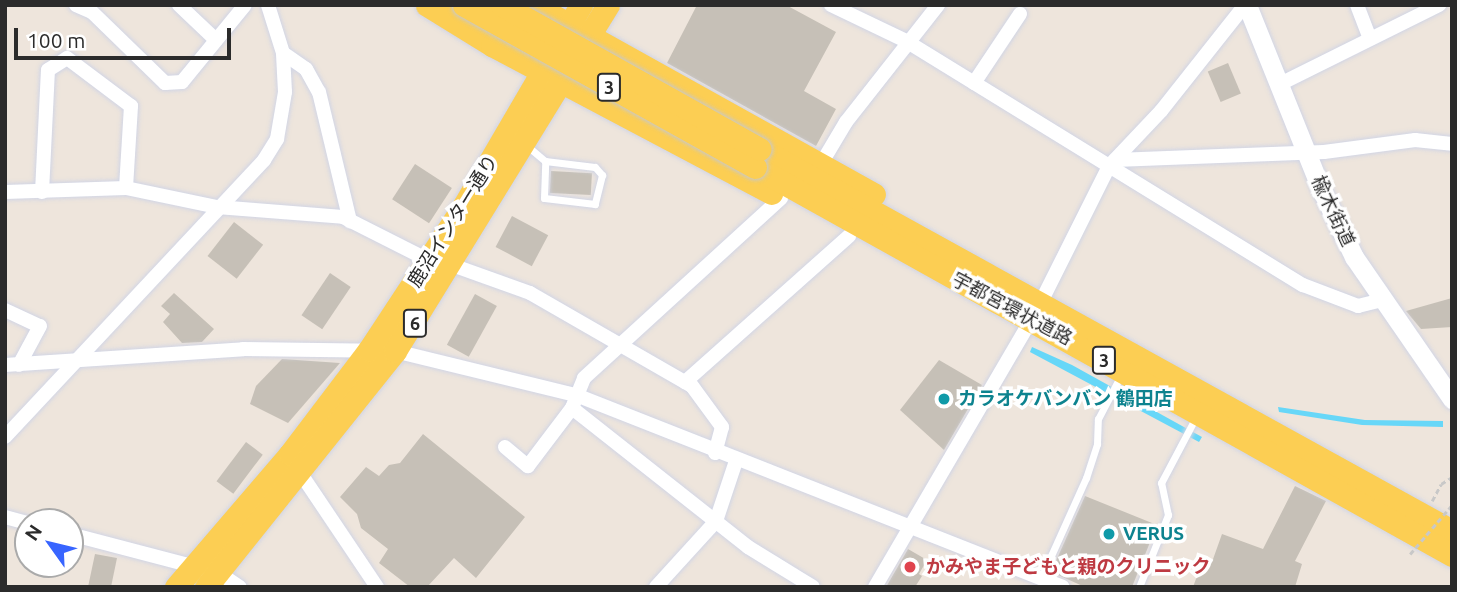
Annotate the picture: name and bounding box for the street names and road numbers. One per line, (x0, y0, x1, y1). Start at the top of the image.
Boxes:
road number: 3 (597, 72, 621, 102)
street label: 鹿沼インター通り (403, 151, 503, 291)
street label: 楡木街道 (1307, 172, 1359, 250)
street label: 宇都宮環状道路 (948, 268, 1076, 350)
road number: 6 (403, 309, 427, 338)
road number: 3 (1092, 346, 1116, 374)

